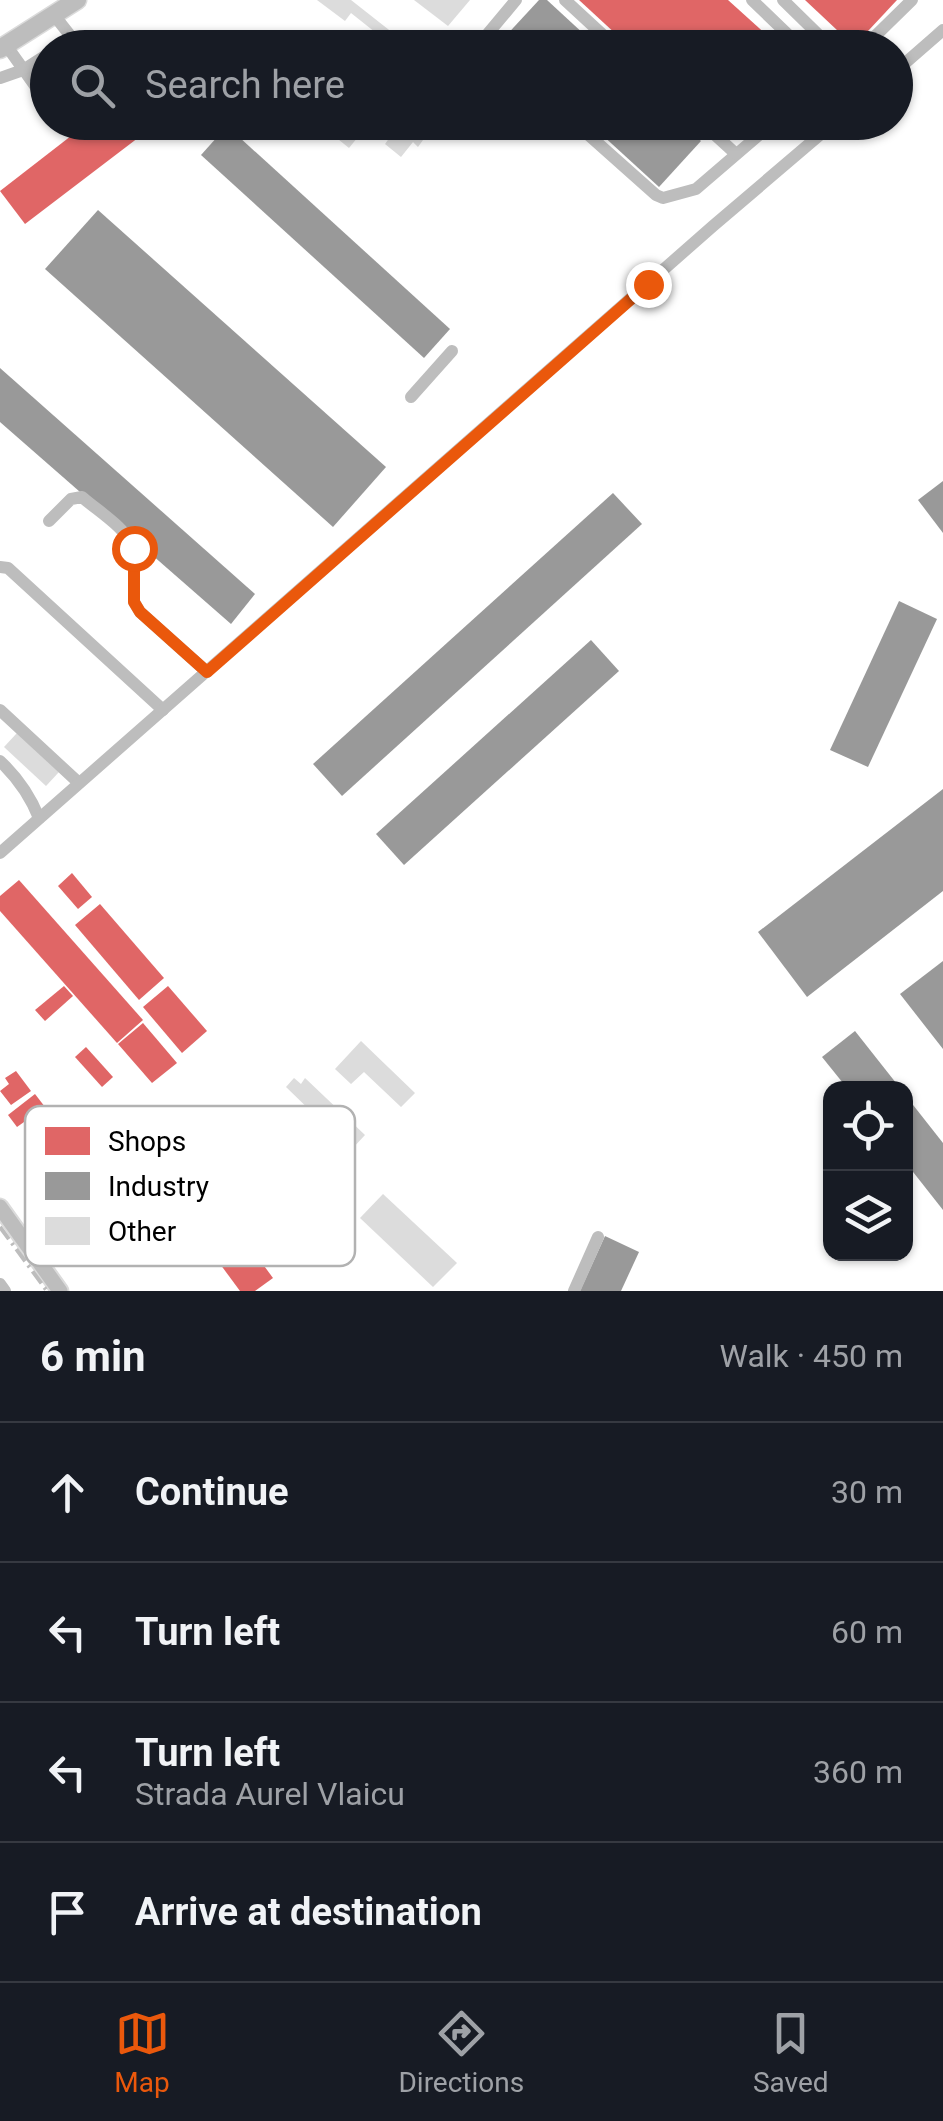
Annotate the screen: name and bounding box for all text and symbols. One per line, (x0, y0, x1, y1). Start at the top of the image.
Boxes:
search box (30, 30, 913, 140)
icon: search (65, 58, 120, 113)
text: Search here (145, 63, 345, 107)
route end (626, 262, 672, 308)
route start (112, 526, 158, 572)
map controls (823, 1081, 913, 1261)
button: locate (823, 1081, 913, 1171)
legend (25, 1106, 355, 1266)
text: Shops (108, 1125, 186, 1158)
text: Industry (108, 1170, 209, 1203)
button: layers (823, 1171, 913, 1261)
text: Other (108, 1215, 177, 1248)
text: 6 min (40, 1332, 146, 1381)
text: Walk · 450 m (720, 1337, 903, 1375)
icon: ahead (40, 1465, 95, 1520)
text: Continue (135, 1470, 289, 1514)
text: 30 m (831, 1473, 903, 1511)
icon: left (40, 1605, 95, 1660)
text: Turn left (135, 1610, 280, 1654)
text: 60 m (831, 1613, 903, 1651)
text: Turn left (135, 1731, 280, 1775)
icon: left (40, 1745, 95, 1800)
text: 360 m (813, 1753, 903, 1791)
text: Strada Aurel Vlaicu (135, 1775, 405, 1813)
icon: arrive (40, 1885, 95, 1940)
text: Arrive at destination (135, 1890, 482, 1934)
tab: Map (114, 2006, 170, 2099)
tab: Directions (398, 2006, 524, 2099)
tab: Saved (753, 2006, 829, 2099)

